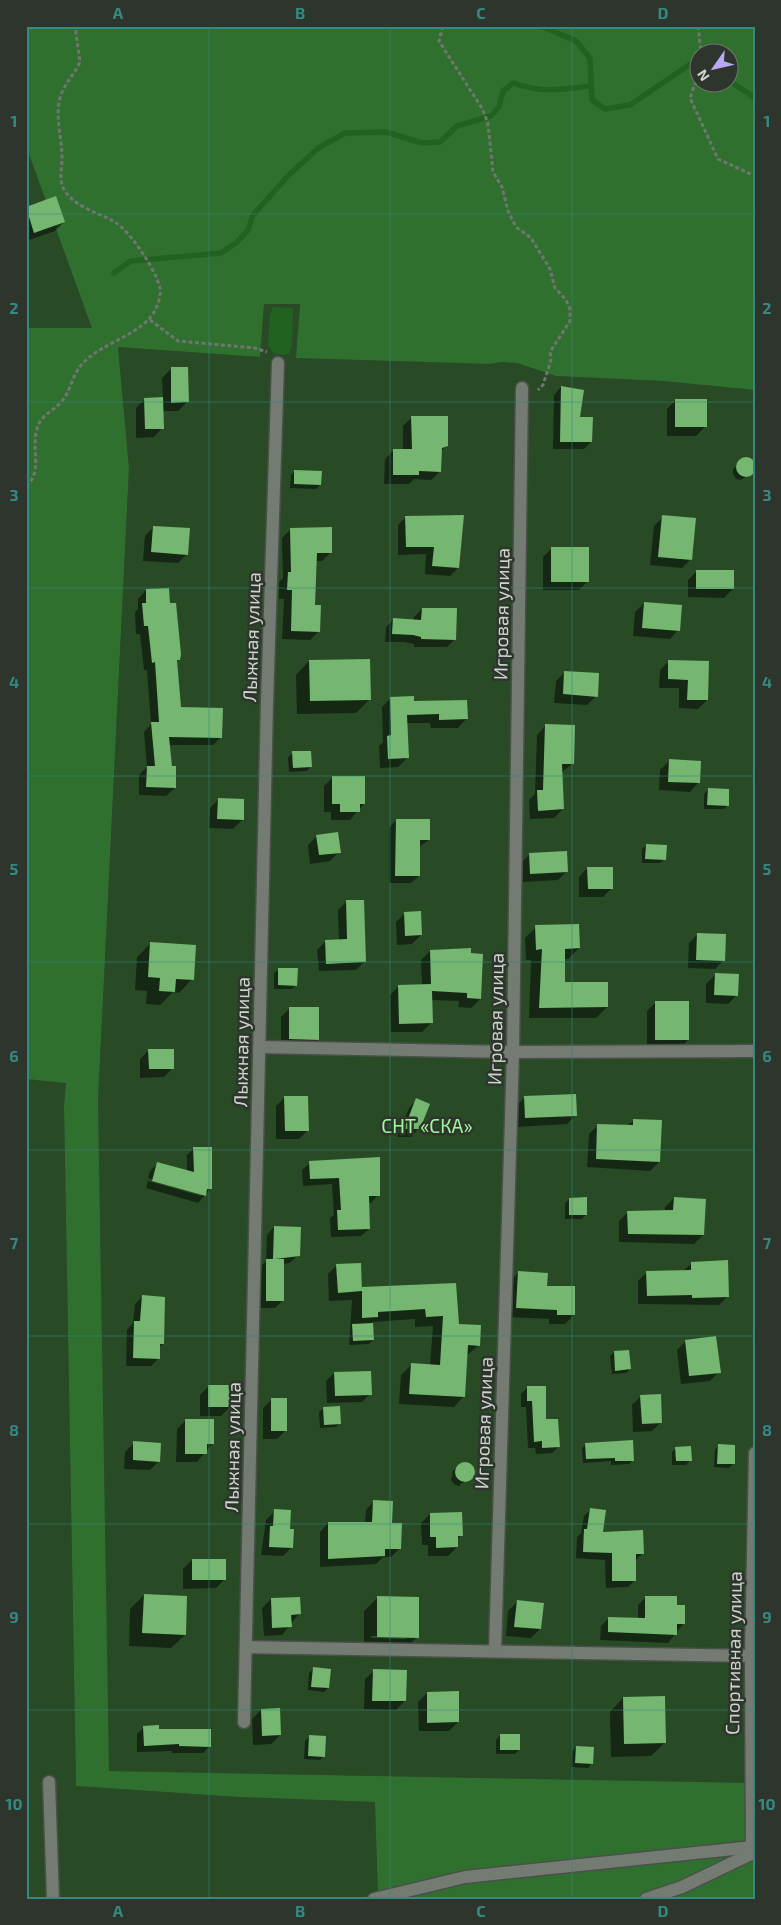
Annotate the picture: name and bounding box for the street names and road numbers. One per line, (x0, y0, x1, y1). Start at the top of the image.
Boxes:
street label: Игровая улица (488, 548, 515, 680)
street label: Лыжная улица (237, 572, 266, 703)
street label: Игровая улица (482, 953, 509, 1085)
street label: Лыжная улица (228, 977, 255, 1107)
street label: Игровая улица (469, 1356, 498, 1490)
street label: Лыжная улица (219, 1382, 246, 1512)
street label: Спортивная улица (720, 1571, 747, 1735)

